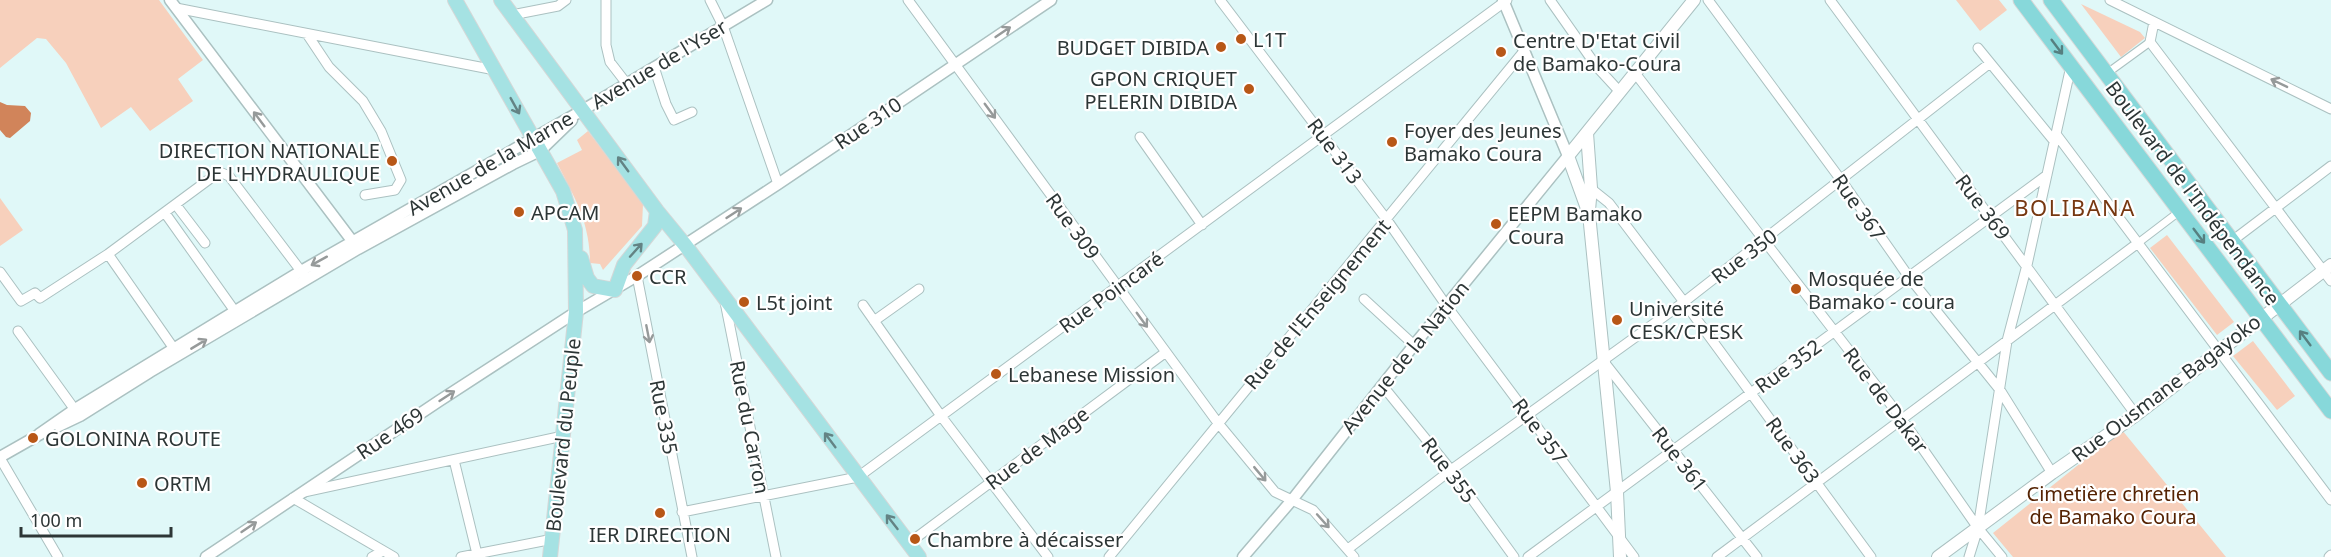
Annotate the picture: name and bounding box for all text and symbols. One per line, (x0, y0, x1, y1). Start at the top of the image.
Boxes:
street label: Avenue de l'Yser (586, 13, 732, 115)
one-way arrow (994, 26, 1011, 38)
place label: L1T (1253, 26, 1286, 53)
place label: Centre D'Etat Civil de Bamako-Coura (1513, 27, 1681, 77)
marker: L1T (1234, 32, 1248, 46)
place label: BUDGET DIBIDA (1057, 34, 1209, 61)
one-way arrow (2050, 38, 2063, 54)
marker: BUDGET DIBIDA (1214, 40, 1228, 54)
marker: Centre D'Etat Civil de Bamako-Coura (1494, 45, 1508, 59)
place label: GPON CRIQUET PELERIN DIBIDA (1084, 65, 1237, 115)
street label: Boulevard de l'Indépendance (2100, 75, 2286, 311)
one-way arrow (2270, 77, 2288, 89)
marker: GPON CRIQUET PELERIN DIBIDA (1242, 82, 1256, 96)
street label: Rue 310 (829, 91, 907, 155)
one-way arrow (510, 96, 521, 114)
one-way arrow (984, 103, 996, 119)
street label: Avenue de la Marne (402, 105, 578, 221)
one-way arrow (253, 111, 266, 127)
street label: Rue 313 (1301, 113, 1369, 189)
place label: Foyer des Jeunes Bamako Coura (1404, 117, 1562, 167)
marker: Foyer des Jeunes Bamako Coura (1385, 135, 1399, 149)
place label: DIRECTION NATIONALE DE L'HYDRAULIQUE (159, 137, 380, 187)
marker: DIRECTION NATIONALE DE L'HYDRAULIQUE (385, 154, 399, 168)
one-way arrow (616, 156, 629, 172)
street label: Rue 367 (1826, 168, 1892, 246)
street label: Rue 369 (1949, 169, 2017, 245)
street label: Rue 309 (1040, 187, 1106, 265)
district label: BOLIBANA (2014, 192, 2136, 222)
place label: APCAM (531, 199, 599, 226)
place label: EEPM Bamako Coura (1508, 200, 1643, 250)
marker: APCAM (512, 205, 526, 219)
one-way arrow (726, 207, 742, 219)
street label: Rue de l'Enseignement (1238, 213, 1396, 395)
marker: EEPM Bamako Coura (1489, 217, 1503, 231)
street label: Rue 350 (1706, 222, 1782, 290)
one-way arrow (2192, 228, 2205, 244)
one-way arrow (629, 243, 643, 258)
street label: Rue Poincaré (1053, 245, 1169, 339)
one-way arrow (311, 255, 328, 267)
place label: CCR (649, 263, 687, 290)
place label: Mosquée de Bamako - coura (1808, 265, 1955, 315)
marker: CCR (630, 269, 644, 283)
street label: Avenue de la Nation (1335, 275, 1475, 439)
marker: Mosquée de Bamako - coura (1789, 282, 1803, 296)
place label: L5t joint (756, 289, 832, 316)
marker: L5t joint (737, 295, 751, 309)
place label: Université CESK/CPESK (1629, 295, 1743, 345)
street label: Rue Ousmane Bagayoko (2066, 308, 2266, 468)
one-way arrow (1136, 311, 1148, 327)
marker: Université CESK/CPESK (1610, 313, 1624, 327)
one-way arrow (643, 324, 654, 343)
one-way arrow (2298, 331, 2311, 347)
street label: Rue 352 (1749, 333, 1827, 399)
one-way arrow (190, 337, 207, 349)
street label: Boulevard du Peuple (539, 337, 587, 533)
street label: Rue de Dakar (1837, 342, 1935, 458)
street label: Rue du Carron (724, 358, 776, 496)
place label: Lebanese Mission (1008, 361, 1175, 388)
marker: Lebanese Mission (989, 367, 1003, 381)
street label: Rue 335 (644, 377, 684, 457)
one-way arrow (438, 389, 455, 401)
street label: Rue 357 (1506, 393, 1574, 469)
street label: Rue de Mage (980, 400, 1094, 496)
street label: Rue 469 (351, 401, 429, 465)
street label: Rue 363 (1760, 411, 1826, 489)
street label: Rue 361 (1646, 421, 1714, 497)
place label: GOLONINA ROUTE (45, 425, 221, 452)
marker: GOLONINA ROUTE (26, 431, 40, 445)
street label: Rue 355 (1415, 432, 1483, 508)
one-way arrow (824, 433, 836, 449)
one-way arrow (1254, 466, 1267, 482)
place label: ORTM (154, 470, 211, 497)
marker: ORTM (135, 476, 149, 490)
park label: Cimetière chretien de Bamako Coura (2027, 480, 2199, 530)
scale bar (21, 500, 171, 538)
marker: IER DIRECTION (653, 506, 667, 520)
text: 100 m (30, 508, 82, 532)
one-way arrow (1316, 513, 1330, 528)
one-way arrow (886, 514, 899, 530)
one-way arrow (241, 521, 258, 534)
place label: IER DIRECTION (589, 521, 731, 548)
place label: Chambre à décaisser (927, 526, 1123, 553)
marker: Chambre à décaisser (908, 532, 922, 546)

